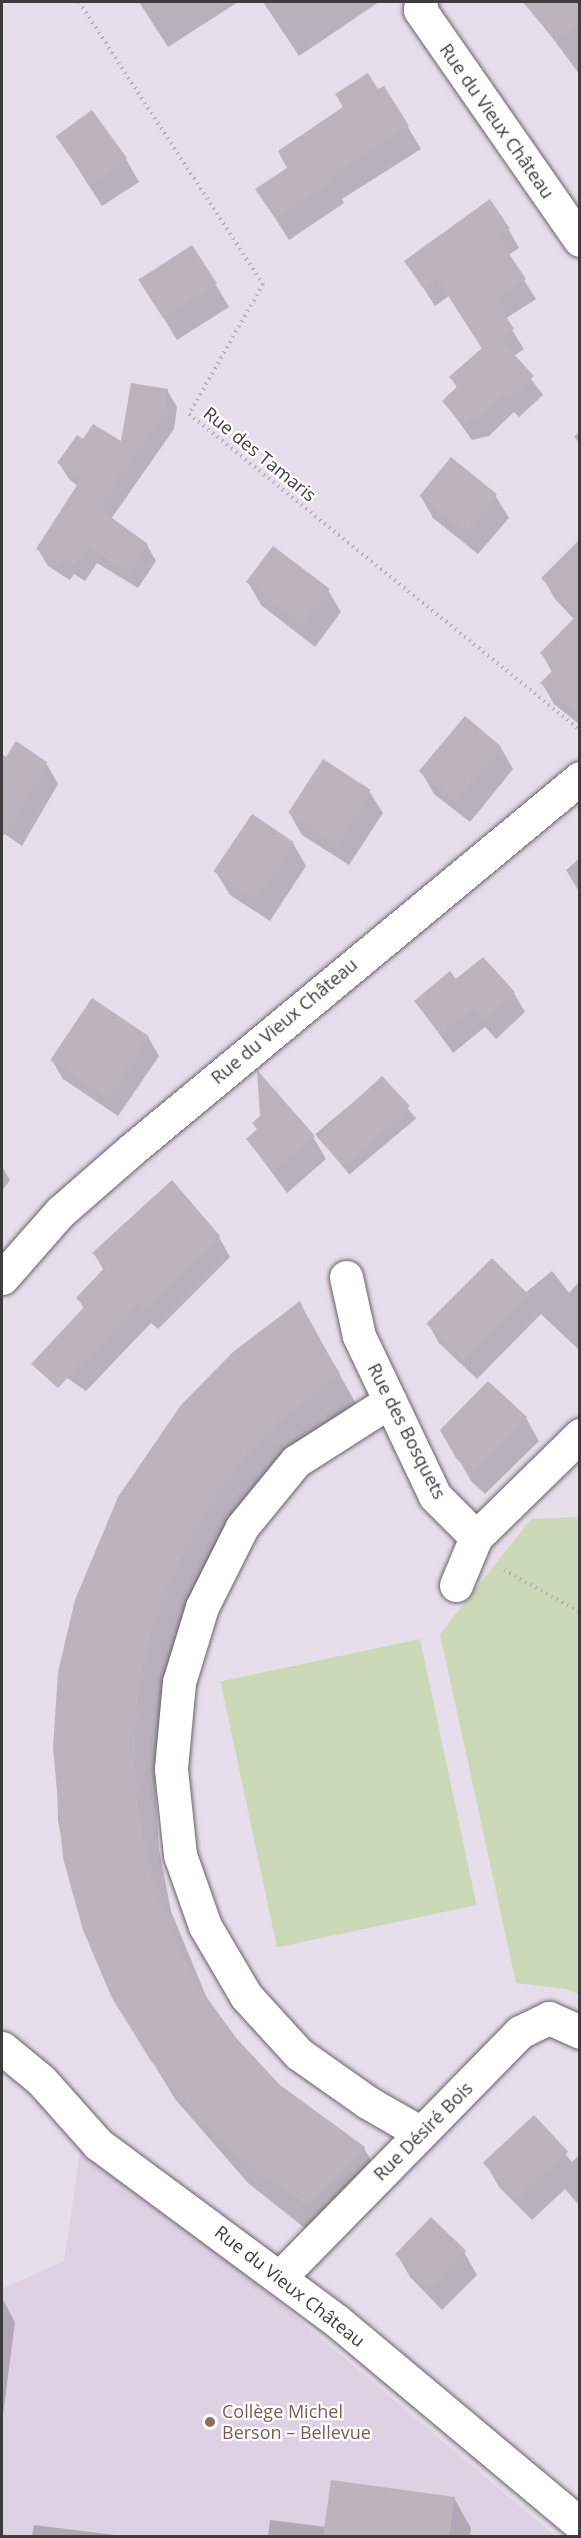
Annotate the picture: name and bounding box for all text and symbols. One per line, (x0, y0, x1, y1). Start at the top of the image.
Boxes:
street label: Rue du Vieux Château (435, 39, 559, 203)
street label: Rue des Tamaris (199, 402, 321, 506)
street label: Rue du Vieux Château (207, 954, 361, 1088)
street label: Rue des Bosquets (363, 1359, 451, 1503)
street label: Rue Désiré Bois (369, 2077, 477, 2185)
street label: Rue du Vieux Château (211, 2221, 369, 2351)
place label: Collège Michel Berson – Bellevue (222, 2401, 371, 2444)
marker: Collège Michel Berson – Bellevue (203, 2415, 217, 2429)

